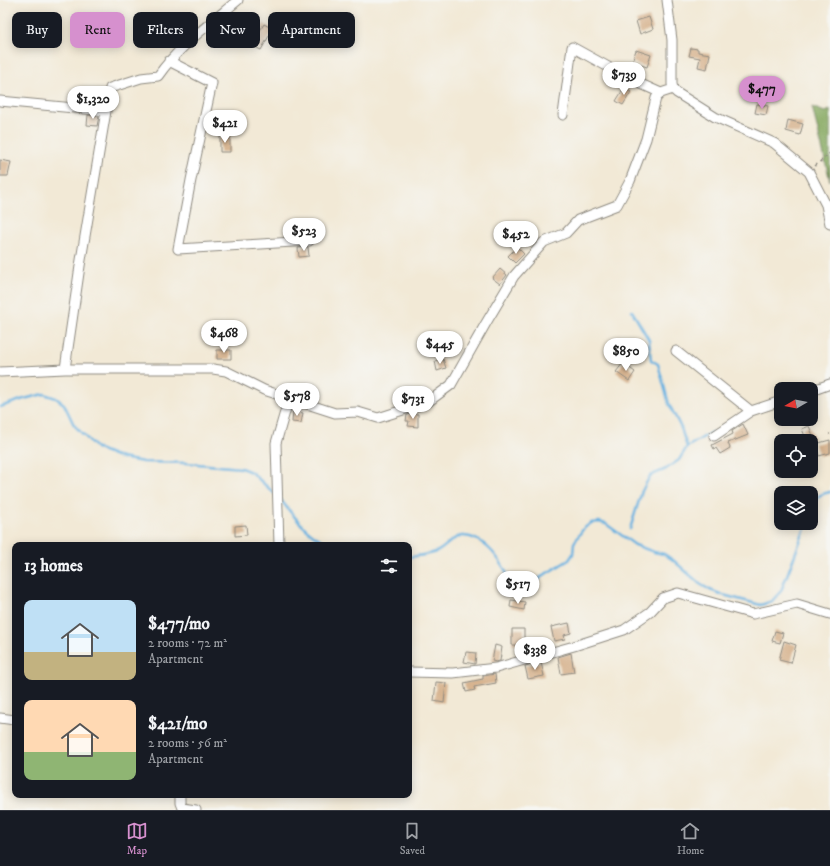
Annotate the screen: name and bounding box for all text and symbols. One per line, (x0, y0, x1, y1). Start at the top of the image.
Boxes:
chip: Buy (12, 12, 62, 48)
chip: Rent (70, 12, 125, 48)
chip: Filters (133, 12, 198, 48)
chip: New (206, 12, 260, 48)
chip: Apartment (268, 12, 355, 48)
pin: $739 (600, 62, 648, 96)
text: $739 (611, 67, 637, 83)
pin: $477 (738, 76, 786, 110)
text: $477 (748, 81, 776, 97)
pin: $1,320 (60, 86, 126, 120)
text: $1,320 (76, 91, 110, 107)
pin: $421 (201, 110, 249, 144)
text: $421 (212, 115, 238, 131)
pin: $523 (280, 218, 328, 252)
pin: $452 (492, 221, 540, 255)
text: $523 (292, 223, 316, 239)
text: $452 (502, 226, 530, 242)
pin: $468 (200, 320, 248, 354)
text: $468 (210, 325, 238, 341)
pin: $445 (416, 331, 464, 365)
text: $445 (426, 336, 454, 352)
pin: $850 (602, 338, 650, 372)
text: $850 (612, 343, 640, 359)
north arrow (774, 382, 818, 426)
map controls (774, 382, 818, 530)
pin: $578 (273, 383, 321, 417)
pin: $731 (389, 386, 437, 420)
text: $578 (284, 388, 310, 404)
text: $731 (401, 391, 425, 407)
button: locate (774, 434, 818, 478)
button: layers (774, 486, 818, 530)
text: 13 homes (24, 555, 83, 577)
icon: filters (378, 555, 400, 577)
pin: $517 (494, 571, 542, 605)
text: $517 (505, 576, 531, 592)
text: $477/mo (148, 613, 210, 635)
icon: home (56, 616, 104, 664)
text: 2 rooms · 72 m² (148, 635, 227, 651)
pin: $338 (511, 637, 559, 671)
text: $338 (523, 642, 547, 658)
text: Apartment (148, 651, 203, 667)
text: $421/mo (148, 713, 207, 735)
icon: home (56, 716, 104, 764)
text: 2 rooms · 56 m² (148, 735, 227, 751)
text: Apartment (148, 751, 203, 767)
tab: Map (126, 820, 148, 858)
tab: Saved (400, 820, 425, 858)
tab: Home (677, 820, 704, 858)

